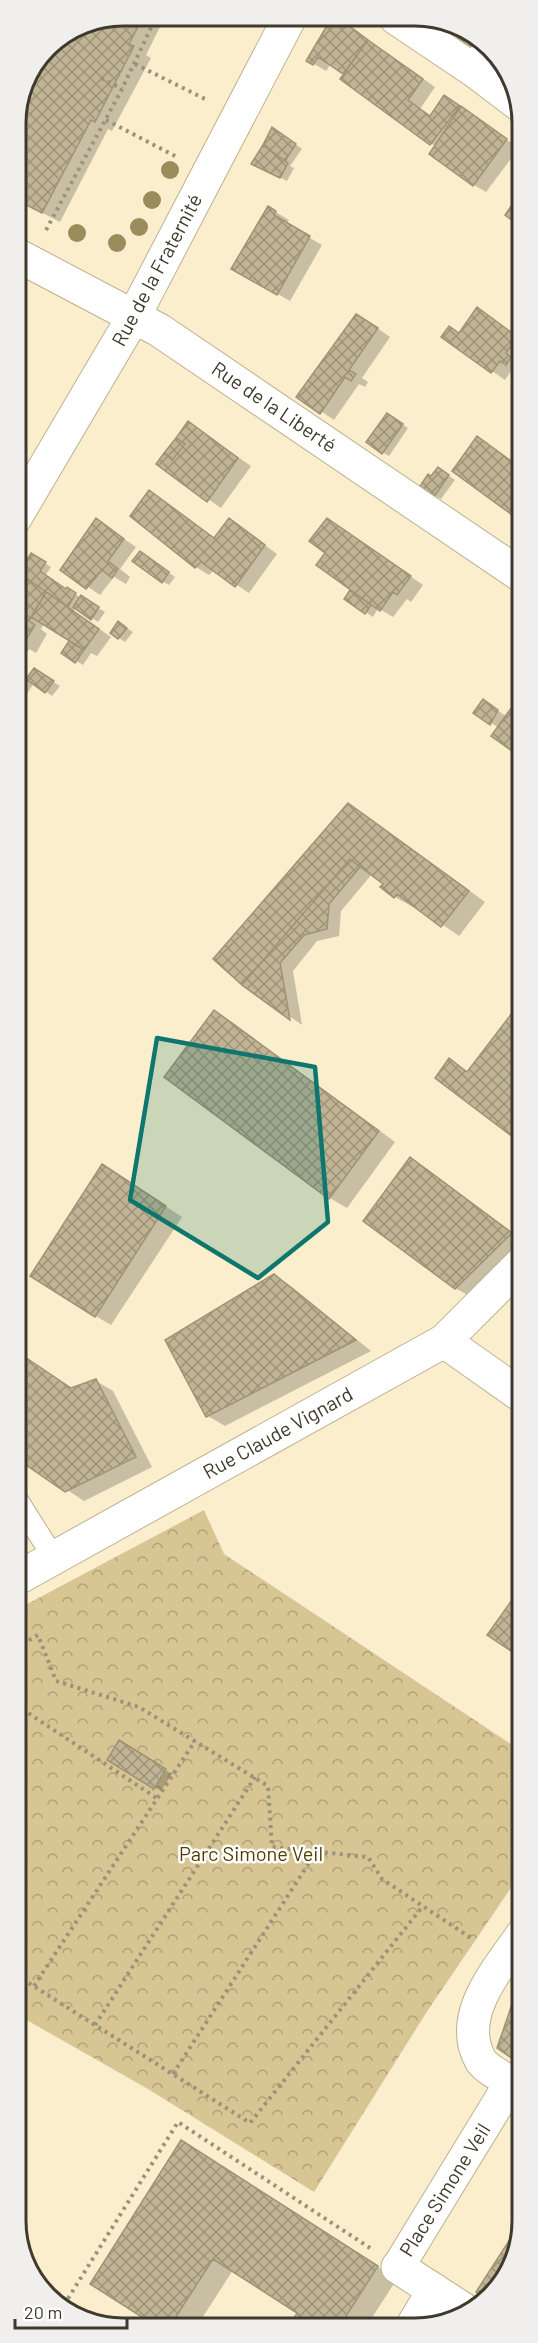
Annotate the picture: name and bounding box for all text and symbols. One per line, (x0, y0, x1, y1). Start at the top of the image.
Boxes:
street label: Rue de la Fraternité (106, 189, 206, 350)
street label: Rue de la Liberté (208, 356, 341, 457)
street label: Rue Claude Vignard (198, 1381, 357, 1483)
park label: Parc Simone Veil (179, 1841, 323, 1865)
street label: Place Simone Veil (394, 2119, 495, 2260)
scale bar (15, 2292, 128, 2330)
text: 20 m (24, 2301, 62, 2323)

